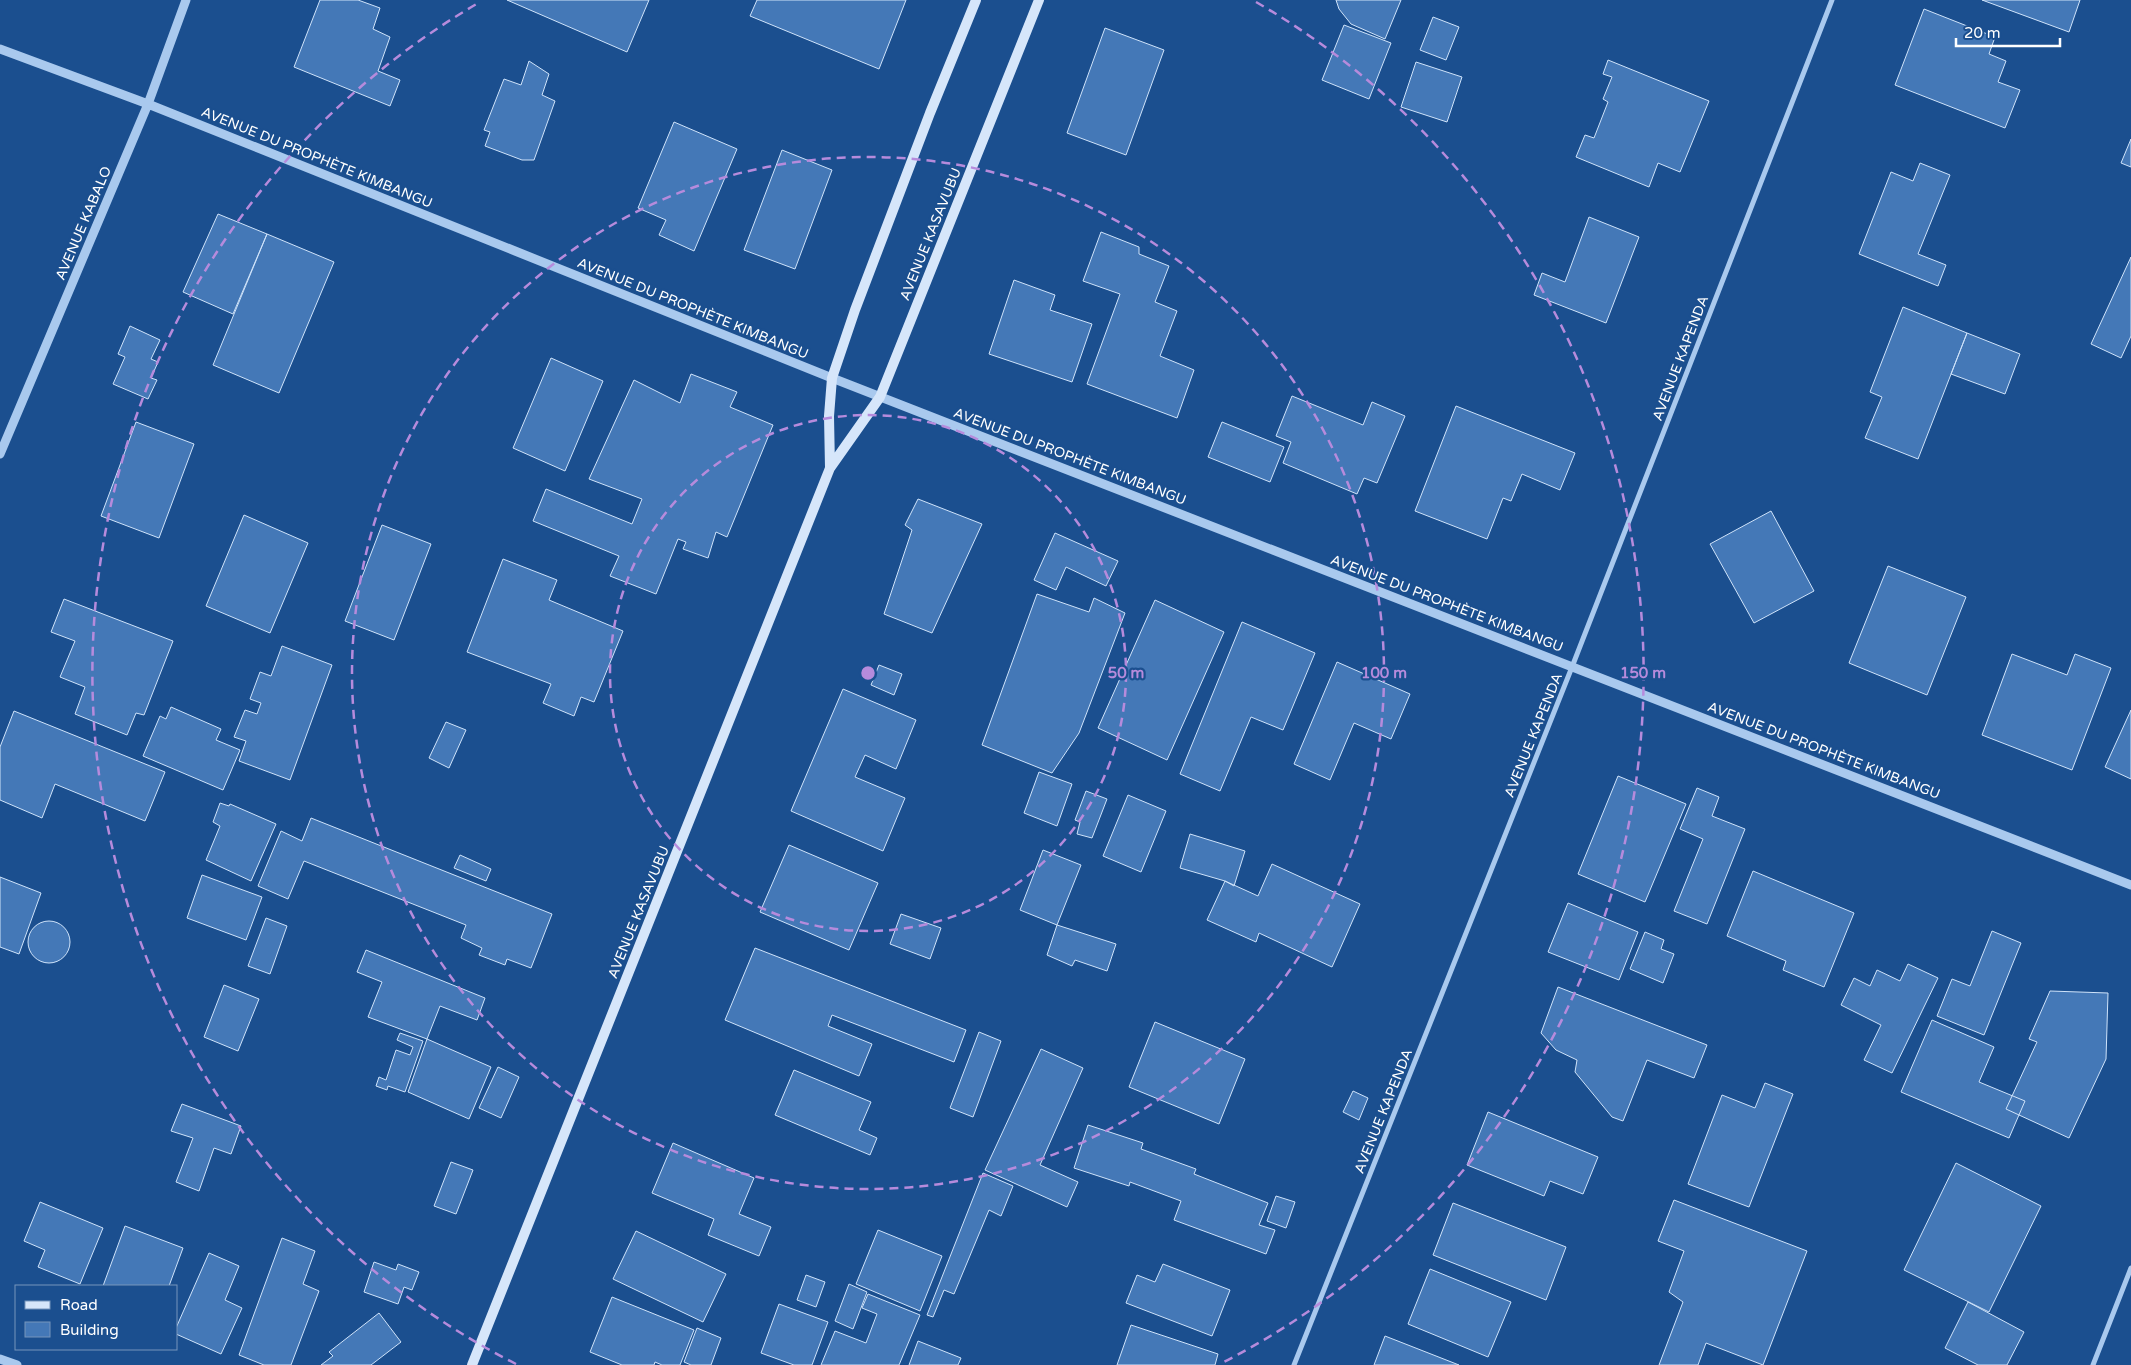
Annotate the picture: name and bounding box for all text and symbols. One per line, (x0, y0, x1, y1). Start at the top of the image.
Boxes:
scale bar (1956, 15, 2060, 47)
text: 20 m (1964, 24, 2001, 42)
street label: AVENUE DU PROPHÈTE KIMBANGU (199, 103, 435, 212)
street label: AVENUE KABALO (52, 164, 115, 283)
street label: AVENUE KASAVUBU (896, 165, 965, 303)
street label: AVENUE DU PROPHÈTE KIMBANGU (575, 254, 811, 363)
street label: AVENUE KAPENDA (1649, 293, 1712, 423)
street label: AVENUE DU PROPHÈTE KIMBANGU (951, 404, 1189, 509)
street label: AVENUE DU PROPHÈTE KIMBANGU (1328, 551, 1566, 656)
centre of rings (859, 664, 877, 682)
text: 50 m (1108, 664, 1144, 682)
text: 100 m (1361, 664, 1407, 682)
text: 150 m (1620, 664, 1666, 682)
street label: AVENUE KAPENDA (1501, 670, 1566, 800)
street label: AVENUE DU PROPHÈTE KIMBANGU (1705, 698, 1943, 803)
street label: AVENUE KASAVUBU (604, 843, 673, 981)
street label: AVENUE KAPENDA (1351, 1046, 1416, 1176)
legend (15, 1285, 178, 1350)
text: Road (60, 1296, 98, 1314)
text: Building (60, 1321, 119, 1339)

